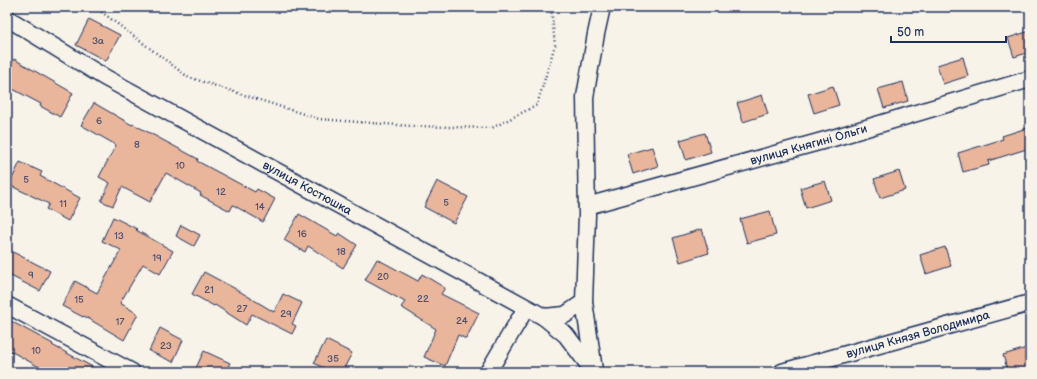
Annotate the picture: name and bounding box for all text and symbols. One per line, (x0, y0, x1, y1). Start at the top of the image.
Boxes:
scale bar (891, 18, 1006, 44)
text: 50 m (897, 25, 924, 40)
house number: 3а (92, 35, 104, 47)
house number: 6 (96, 115, 102, 127)
street label: вулиця Княгині Ольги (749, 121, 869, 169)
house number: 8 (134, 139, 140, 151)
street label: вулиця Костюшка (260, 158, 354, 219)
house number: 10 (175, 160, 185, 172)
house number: 5 (23, 174, 29, 186)
house number: 12 (216, 186, 226, 198)
house number: 5 (443, 197, 449, 209)
house number: 11 (59, 198, 67, 210)
house number: 14 (255, 201, 265, 213)
house number: 16 (297, 228, 307, 240)
house number: 13 (114, 230, 124, 242)
house number: 18 (336, 246, 346, 258)
house number: 19 (152, 252, 162, 264)
house number: 9 (28, 269, 34, 281)
house number: 20 (377, 271, 389, 283)
house number: 21 (204, 284, 214, 296)
house number: 22 (417, 293, 429, 305)
house number: 15 (74, 294, 84, 306)
house number: 27 (237, 303, 247, 315)
house number: 29 (280, 308, 292, 320)
street label: вулиця Князя Володимира (845, 308, 991, 362)
house number: 24 (456, 315, 468, 327)
house number: 17 (116, 316, 124, 328)
house number: 23 (160, 340, 172, 352)
house number: 10 (31, 345, 41, 357)
house number: 35 (327, 353, 339, 365)

